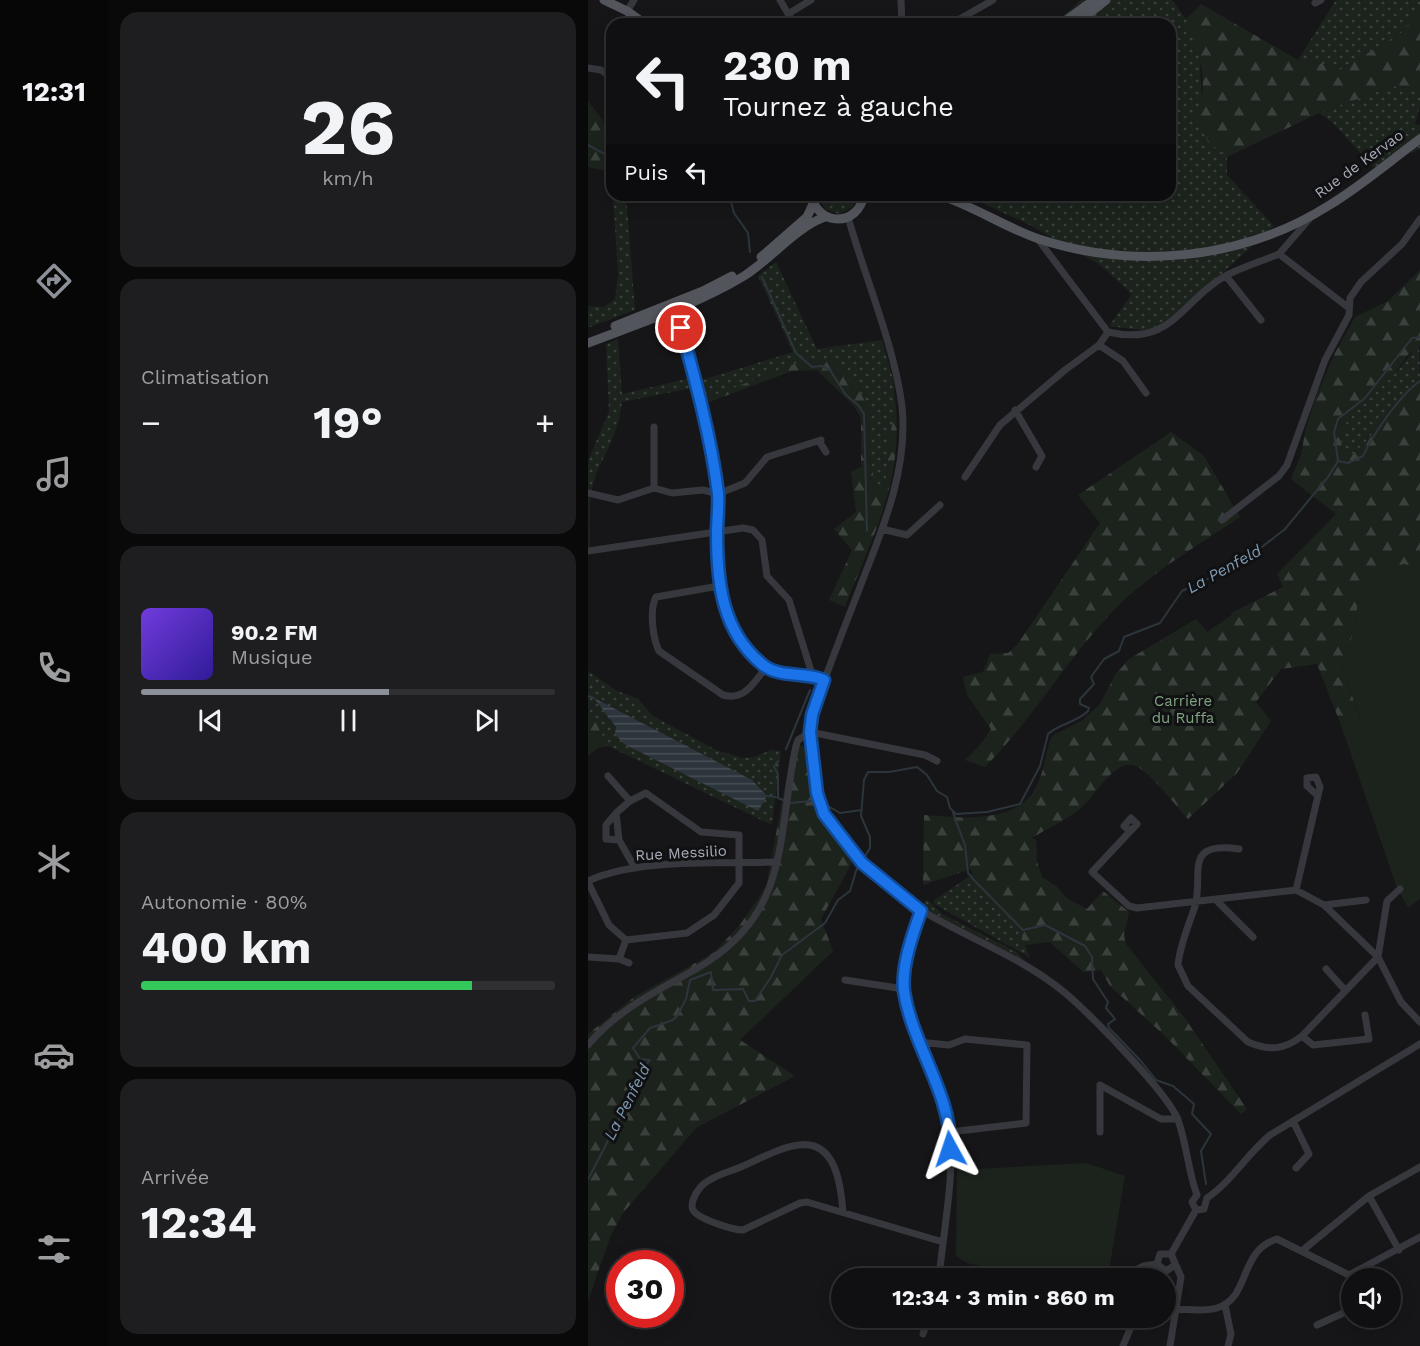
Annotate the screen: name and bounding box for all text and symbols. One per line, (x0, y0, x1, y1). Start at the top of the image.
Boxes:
text: 230 m (723, 41, 852, 90)
icon: left (624, 42, 702, 120)
text: 12:31 (22, 76, 86, 108)
text: 26 (301, 81, 395, 173)
text: Tournez à gauche (723, 91, 954, 123)
street label: Rue de Kervao (1311, 126, 1407, 202)
icon: left (680, 156, 713, 189)
text: Puis (624, 160, 668, 185)
text: km/h (322, 166, 374, 190)
icon: directions (33, 260, 75, 302)
pin (655, 302, 706, 353)
icon: arrive (664, 311, 697, 344)
text: Climatisation (141, 365, 269, 389)
text: 19° (313, 396, 383, 449)
text: − (141, 403, 161, 442)
text: + (535, 403, 555, 442)
icon: music (33, 453, 75, 495)
water label: La Penfeld (1183, 540, 1266, 597)
text: 90.2 FM (231, 620, 318, 645)
text: Musique (231, 645, 313, 669)
icon: phone (33, 647, 75, 689)
park label: Carrière du Ruffa (1152, 692, 1215, 727)
icon: previous (194, 704, 227, 737)
icon: pause (332, 704, 365, 737)
icon: next (470, 704, 503, 737)
icon: climate (33, 841, 75, 883)
street label: Rue Messilio (635, 842, 727, 864)
text: Autonomie · 80% (141, 890, 307, 914)
text: 400 km (141, 921, 311, 974)
icon: car (33, 1034, 75, 1076)
water label: La Penfeld (600, 1060, 655, 1143)
position arrow (918, 1117, 982, 1181)
text: Arrivée (141, 1165, 209, 1189)
text: 12:34 (141, 1196, 257, 1249)
icon: filters (33, 1228, 75, 1270)
speed limit sign: 30 (606, 1250, 684, 1328)
map controls (1341, 1268, 1401, 1328)
button: sound (1341, 1268, 1401, 1328)
text: 12:34 · 3 min · 860 m (892, 1285, 1115, 1310)

